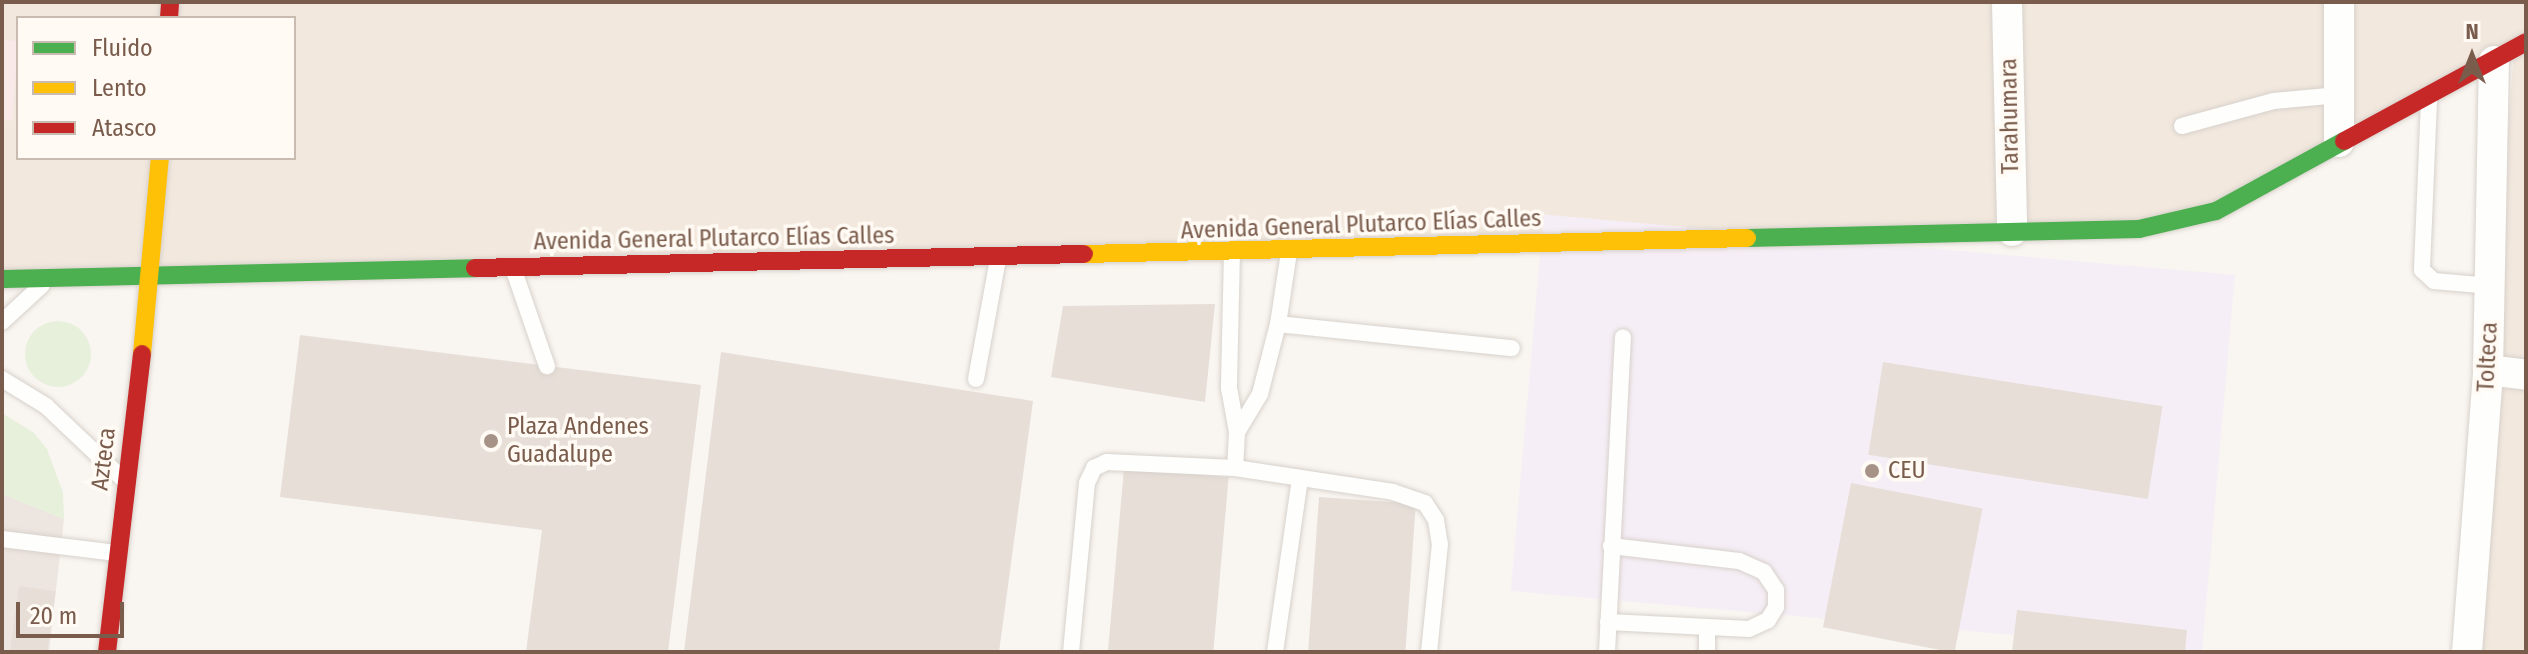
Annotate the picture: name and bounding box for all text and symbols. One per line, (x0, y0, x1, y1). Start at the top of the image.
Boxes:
legend (16, 16, 296, 160)
north arrow (2432, 16, 2512, 96)
text: N (2465, 18, 2479, 45)
text: Fluido (92, 34, 153, 62)
street label: Tarahumara (1995, 58, 2025, 174)
text: Lento (92, 74, 147, 102)
text: Atasco (92, 114, 157, 142)
street label: Avenida General Plutarco Elías Calles (1180, 204, 1542, 246)
street label: Avenida General Plutarco Elías Calles (533, 221, 895, 257)
street label: Tolteca (2472, 321, 2504, 393)
place label: Plaza Andenes Guadalupe (507, 413, 649, 469)
street label: Azteca (86, 426, 122, 492)
marker: Plaza Andenes Guadalupe (482, 432, 500, 450)
place label: CEU (1888, 457, 1926, 485)
marker: CEU (1863, 462, 1881, 480)
scale bar (20, 586, 128, 636)
text: 20 m (30, 602, 77, 630)

